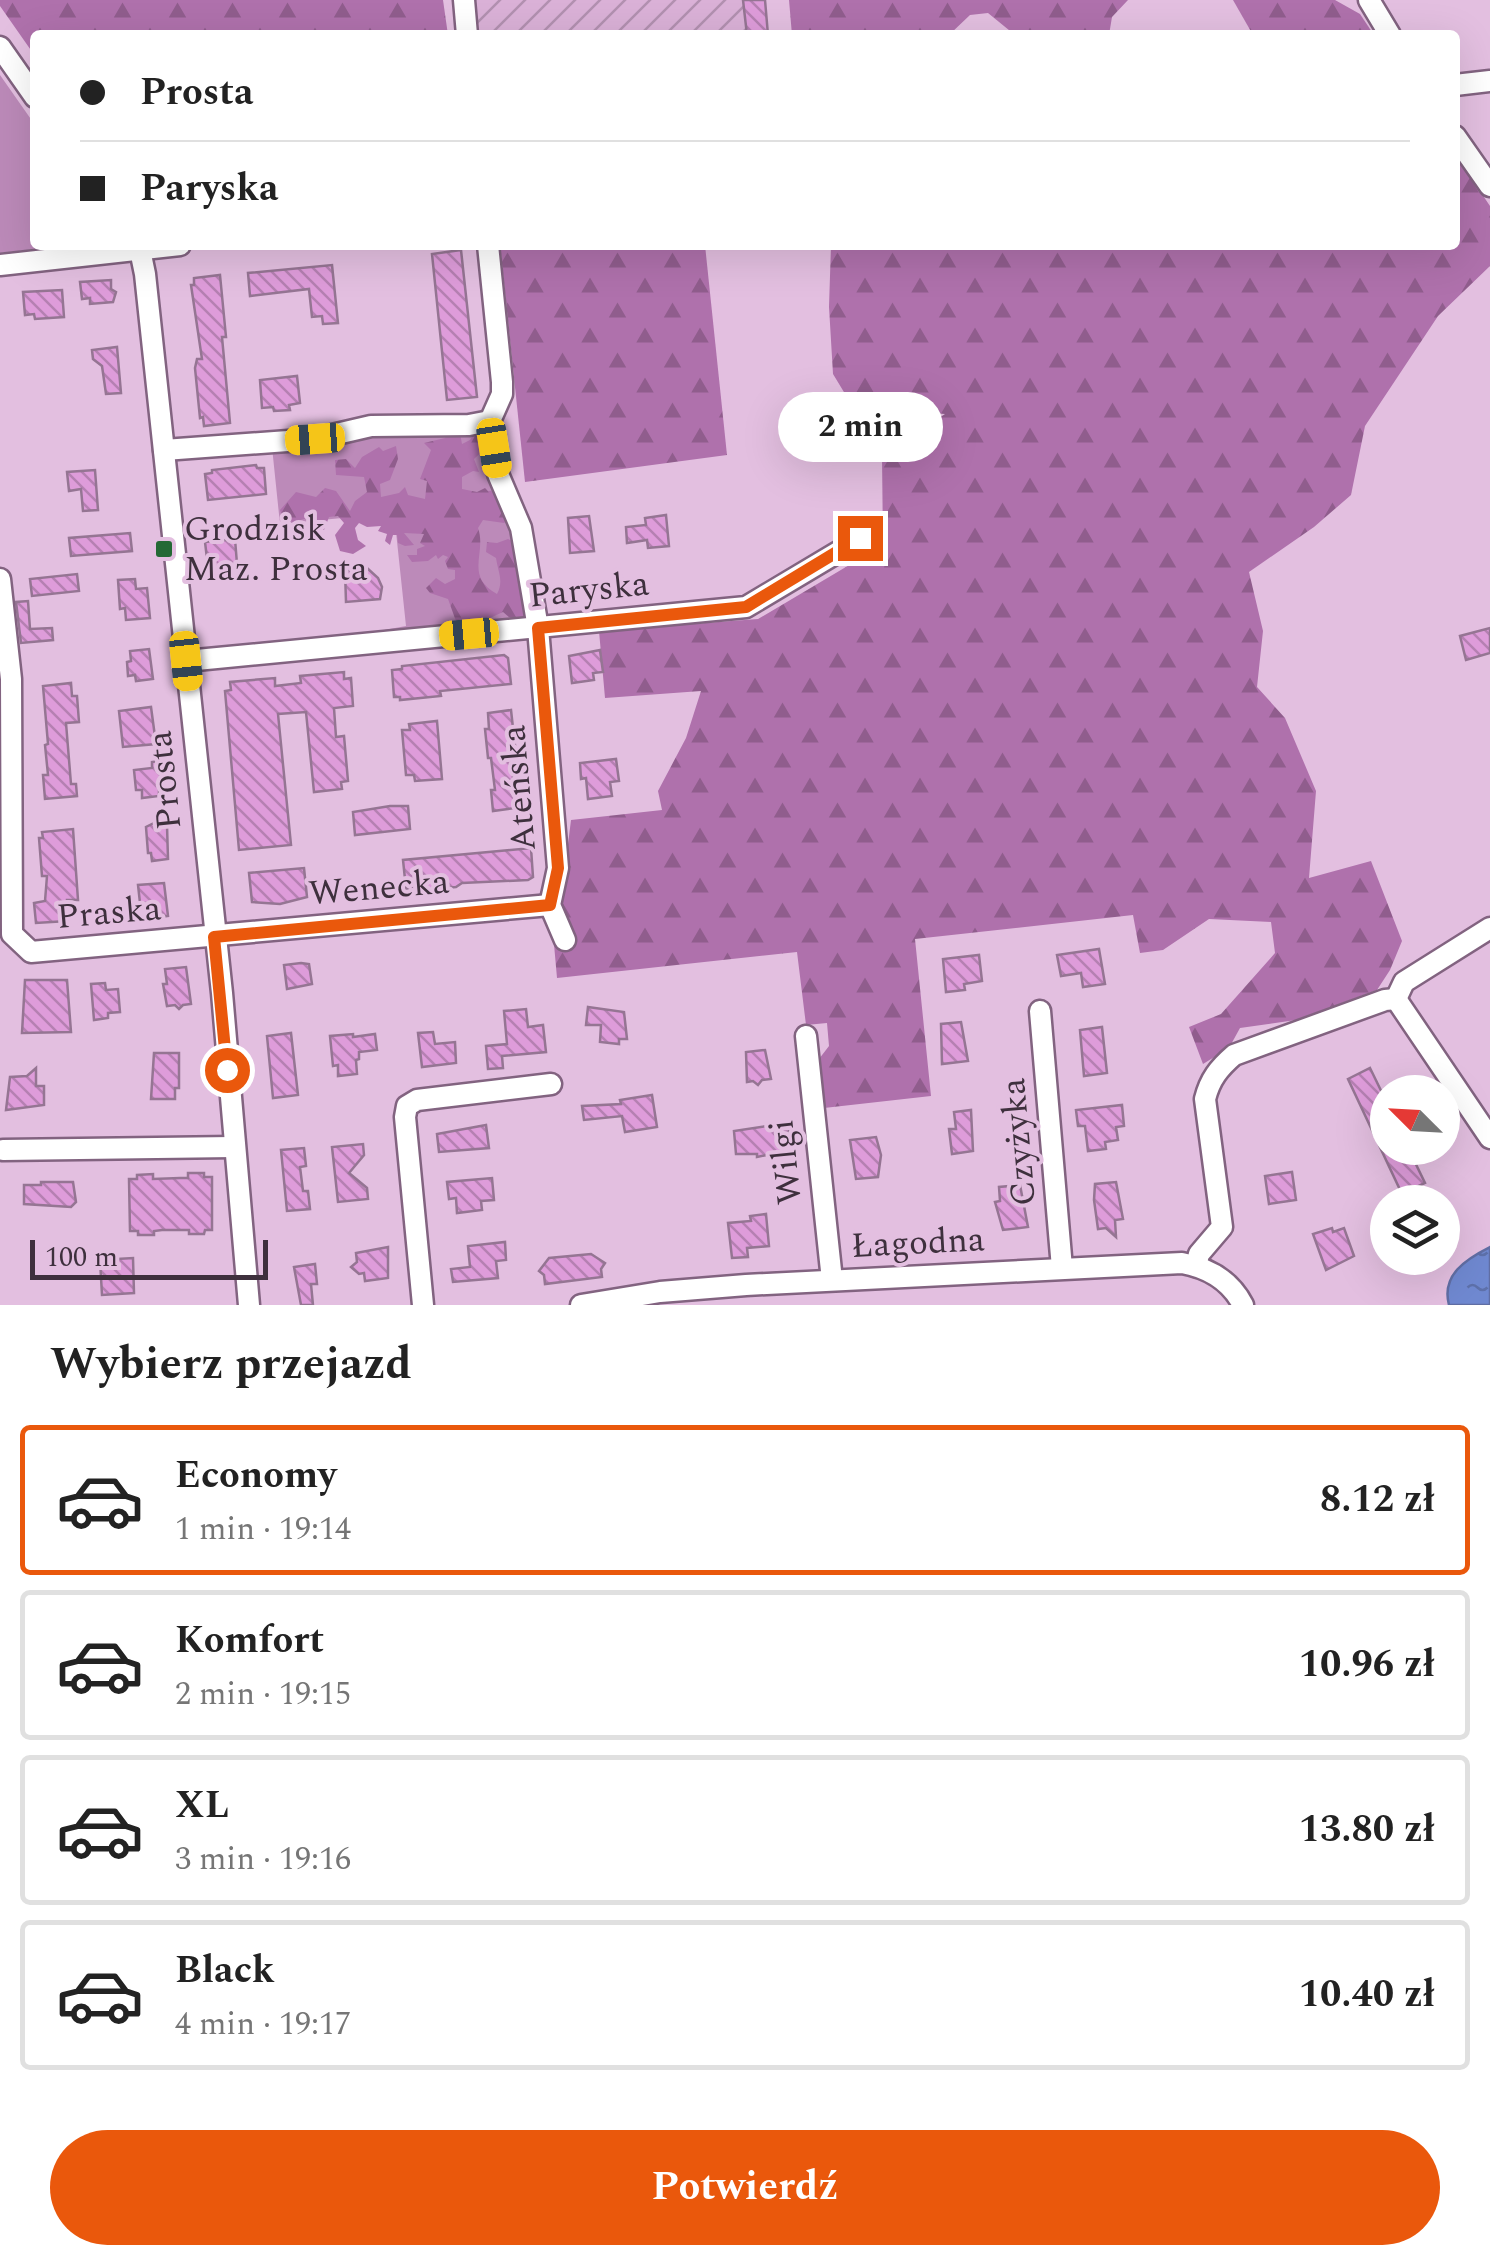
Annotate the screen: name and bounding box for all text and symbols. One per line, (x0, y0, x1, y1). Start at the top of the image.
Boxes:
text: Prosta (140, 64, 253, 122)
text: Paryska (140, 160, 279, 218)
callout: 2 min (778, 393, 942, 463)
text: 2 min (818, 402, 903, 451)
car (474, 416, 514, 480)
car (284, 422, 346, 456)
place label: Grodzisk Maz. Prosta (184, 503, 368, 596)
route end (838, 516, 883, 561)
marker: Grodzisk Maz. Prosta (153, 538, 175, 560)
street label: Paryska (526, 557, 652, 623)
car (438, 616, 500, 652)
car (168, 630, 204, 692)
street label: Ateńska (487, 723, 551, 853)
street label: Prosta (133, 728, 197, 832)
street label: Wenecka (307, 855, 451, 921)
street label: Praska (55, 882, 163, 944)
route start (205, 1048, 250, 1093)
north arrow (1370, 1075, 1460, 1165)
map controls (1370, 1075, 1460, 1275)
street label: Czyżyka (987, 1076, 1051, 1208)
street label: Wilgi (755, 1117, 817, 1207)
button: layers (1370, 1185, 1460, 1275)
street label: Łagodna (850, 1213, 986, 1273)
scale bar (30, 1235, 268, 1280)
text: 100 m (45, 1236, 118, 1279)
text: Wybierz przejazd (50, 1330, 412, 1399)
text: Economy (175, 1447, 336, 1505)
icon: car (55, 1455, 145, 1545)
text: 8.12 zł (1320, 1471, 1435, 1529)
text: 1 min · 19:14 (175, 1505, 351, 1554)
text: Komfort (175, 1612, 324, 1670)
icon: car (55, 1620, 145, 1710)
text: 10.96 zł (1299, 1636, 1435, 1694)
text: 2 min · 19:15 (175, 1670, 351, 1719)
text: XL (175, 1777, 229, 1835)
icon: car (55, 1785, 145, 1875)
text: 13.80 zł (1299, 1801, 1435, 1859)
text: 3 min · 19:16 (175, 1835, 351, 1884)
text: Black (175, 1942, 275, 2000)
icon: car (55, 1950, 145, 2040)
text: 10.40 zł (1299, 1966, 1435, 2024)
text: 4 min · 19:17 (175, 2000, 351, 2049)
button: Potwierdź (50, 2130, 1440, 2245)

